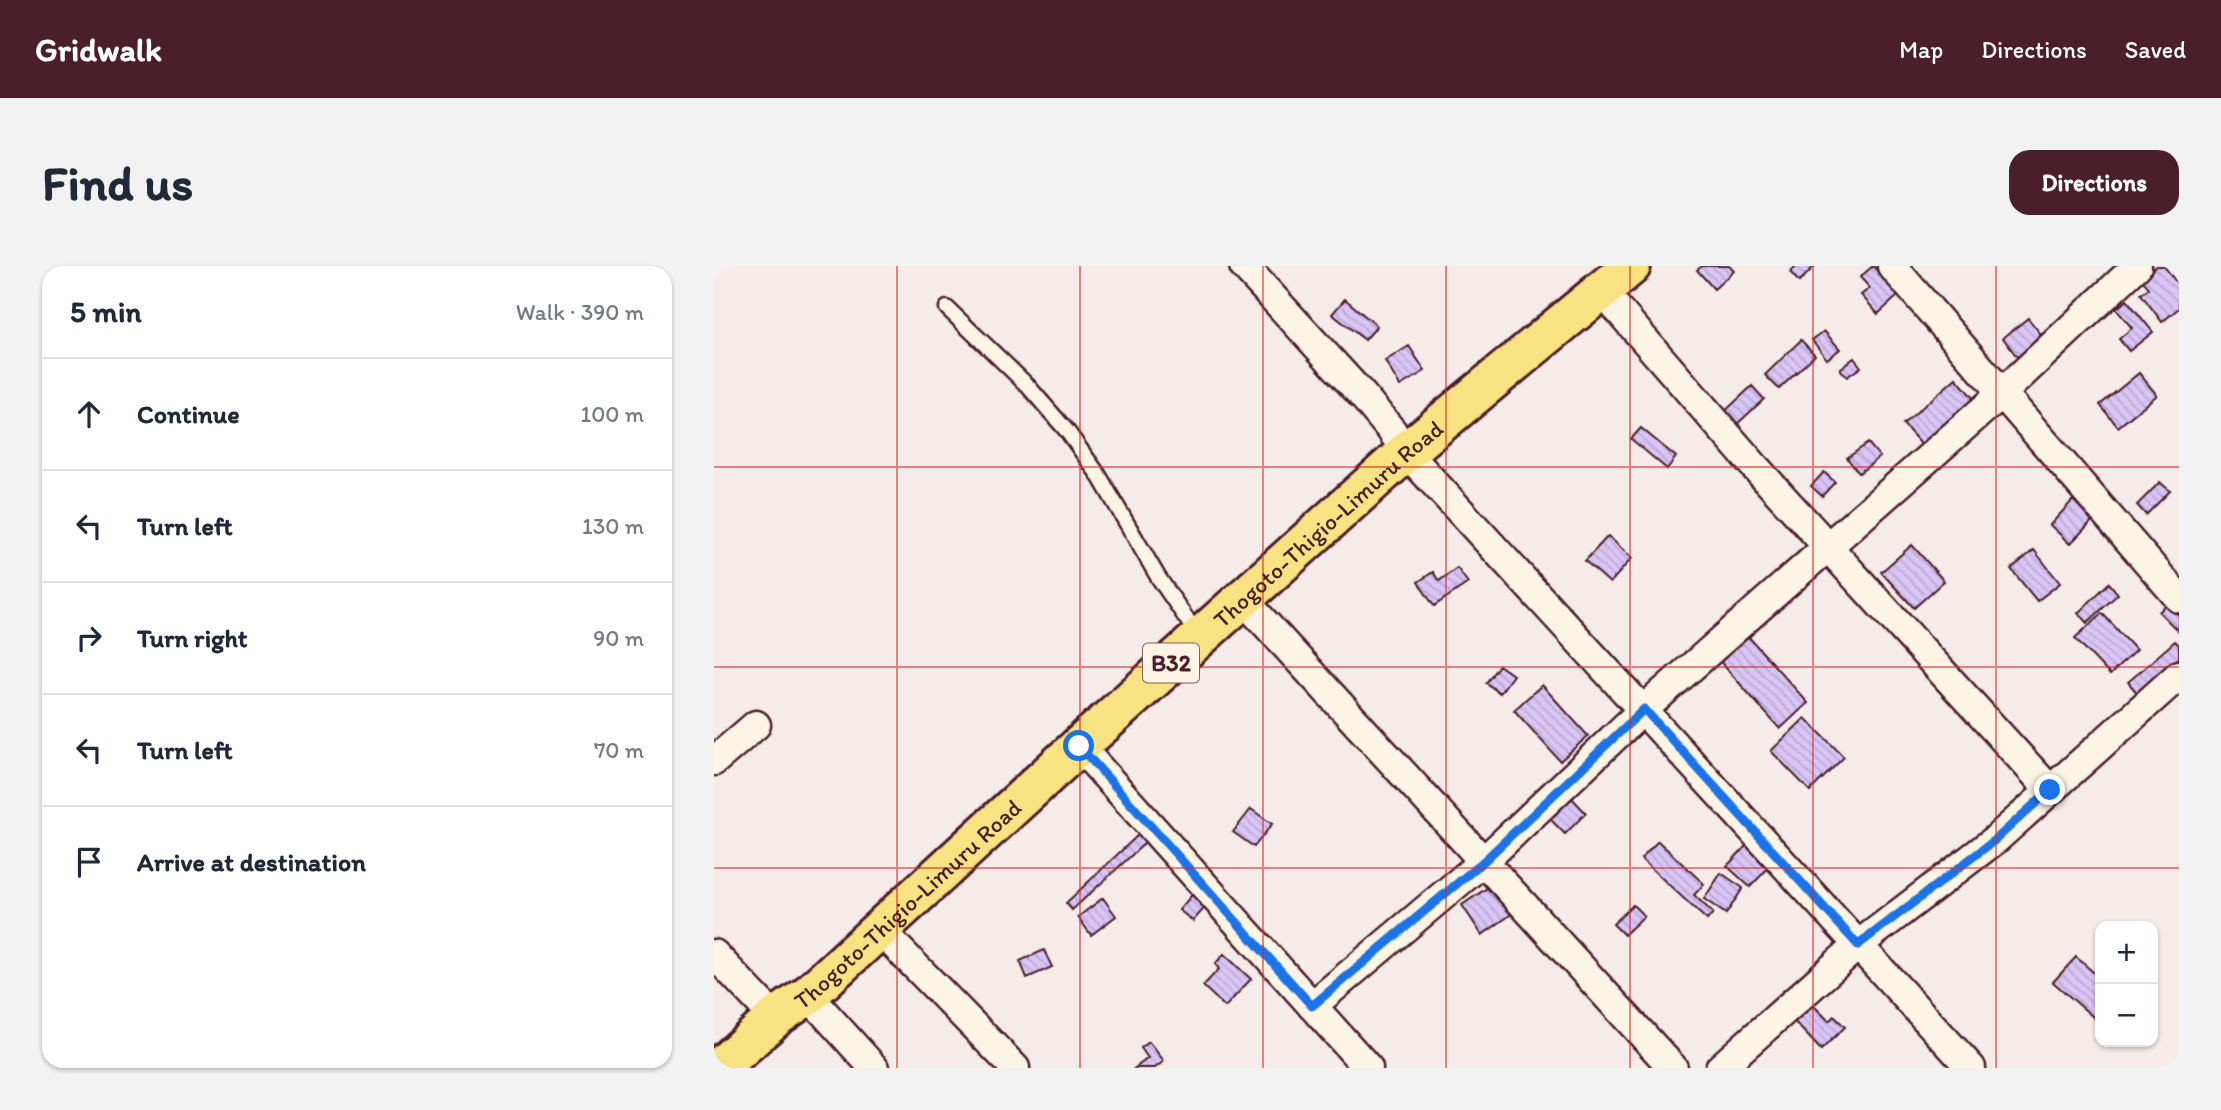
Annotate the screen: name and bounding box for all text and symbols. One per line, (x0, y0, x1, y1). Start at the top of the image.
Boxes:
text: Gridwalk (35, 30, 162, 69)
text: Map (1899, 35, 1943, 64)
text: Directions (1981, 35, 2087, 64)
text: Saved (2125, 35, 2186, 64)
button: Directions (2009, 150, 2179, 215)
text: Find us (42, 153, 193, 212)
text: 5 min (70, 293, 141, 330)
text: Walk · 390 m (516, 298, 644, 326)
icon: ahead (70, 395, 108, 433)
text: Continue (137, 398, 240, 430)
text: 100 m (580, 400, 644, 428)
street label: Thogoto-Thigio-Limuru Road (1207, 413, 1448, 633)
icon: left (70, 507, 108, 545)
text: Turn left (137, 510, 233, 542)
text: 130 m (582, 512, 644, 540)
icon: right (70, 619, 108, 657)
text: Turn right (137, 622, 248, 654)
text: 90 m (593, 624, 644, 652)
road number: B32 (1143, 644, 1199, 682)
route start (1063, 730, 1094, 761)
icon: left (70, 731, 108, 769)
text: Turn left (137, 734, 233, 766)
text: 70 m (594, 736, 644, 764)
route end (2034, 774, 2065, 805)
street label: Thogoto-Thigio-Limuru Road (788, 792, 1027, 1015)
icon: arrive (70, 843, 108, 881)
text: Arrive at destination (137, 846, 366, 878)
map controls (2095, 921, 2158, 1047)
button: + (2095, 921, 2158, 984)
button: − (2095, 984, 2158, 1047)

